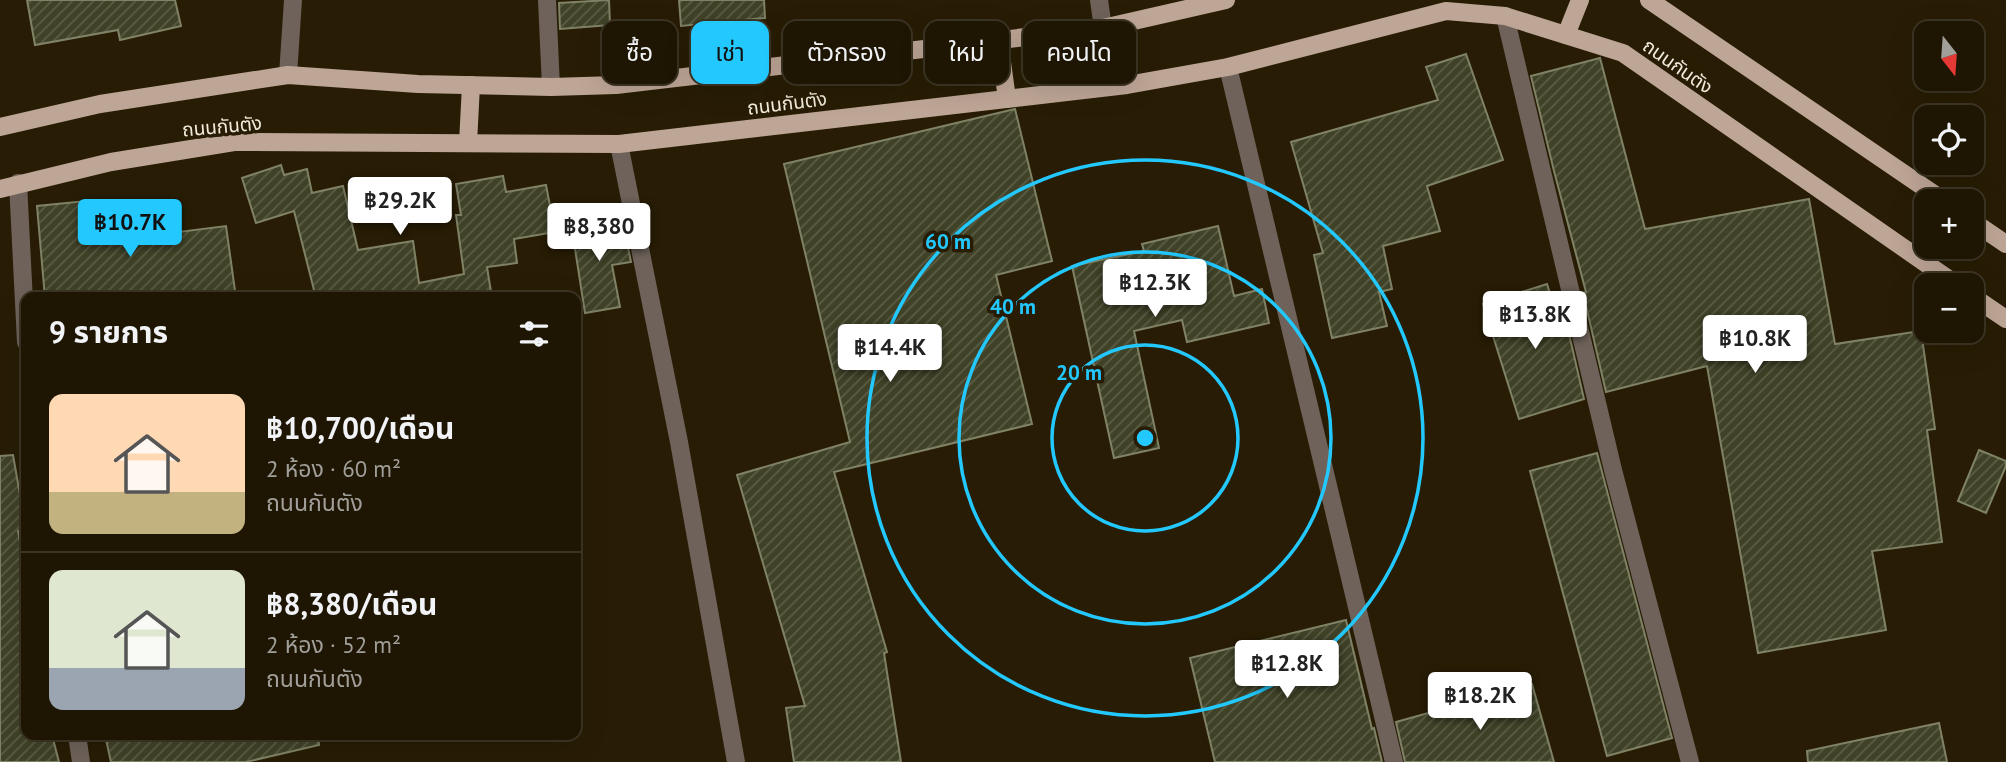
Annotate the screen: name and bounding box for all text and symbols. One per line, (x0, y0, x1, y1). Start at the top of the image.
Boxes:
chip: ซื้อ (602, 21, 677, 84)
chip: เช่า (691, 21, 769, 84)
chip: ตัวกรอง (783, 21, 911, 84)
chip: ใหม่ (925, 21, 1009, 84)
chip: คอนโด (1023, 21, 1136, 84)
north arrow (1914, 21, 1984, 91)
map controls (1914, 21, 1984, 343)
street label: ถนนกันตัง (1638, 33, 1718, 99)
street label: ถนนกันตัง (746, 86, 828, 120)
button: locate (1914, 105, 1984, 175)
street label: ถนนกันตัง (181, 111, 263, 141)
pin: ฿29.2K (343, 177, 457, 237)
text: ฿29.2K (364, 185, 436, 214)
button: + (1914, 189, 1984, 259)
pin: ฿10.7K (73, 200, 187, 259)
pin: ฿8,380 (542, 204, 656, 263)
text: ฿10.7K (94, 207, 166, 236)
text: ฿8,380 (563, 211, 635, 240)
text: 60 m (925, 228, 971, 255)
pin: ฿12.3K (1098, 260, 1212, 319)
text: ฿12.3K (1119, 267, 1191, 296)
button: − (1914, 273, 1984, 343)
pin: ฿13.8K (1478, 292, 1592, 351)
text: 40 m (990, 293, 1036, 320)
text: ฿13.8K (1499, 299, 1571, 328)
text: 9 รายการ (49, 312, 168, 351)
icon: filters (515, 315, 553, 353)
pin: ฿10.8K (1698, 316, 1812, 375)
text: ฿10.8K (1719, 323, 1791, 352)
pin: ฿14.4K (833, 324, 947, 384)
text: ฿14.4K (854, 332, 926, 361)
text: 20 m (1056, 359, 1102, 386)
text: ฿10,700/เดือน (266, 408, 454, 447)
icon: home (105, 422, 189, 506)
centre of rings (1133, 426, 1157, 450)
text: 2 ห้อง · 60 m² (266, 454, 401, 483)
text: ถนนกันตัง (266, 488, 363, 517)
text: ฿8,380/เดือน (266, 584, 437, 623)
icon: home (105, 598, 189, 682)
text: 2 ห้อง · 52 m² (266, 630, 401, 659)
pin: ฿12.8K (1230, 640, 1344, 700)
text: ฿12.8K (1251, 648, 1323, 677)
text: ถนนกันตัง (266, 664, 363, 693)
pin: ฿18.2K (1423, 672, 1537, 732)
text: ฿18.2K (1444, 680, 1516, 709)

